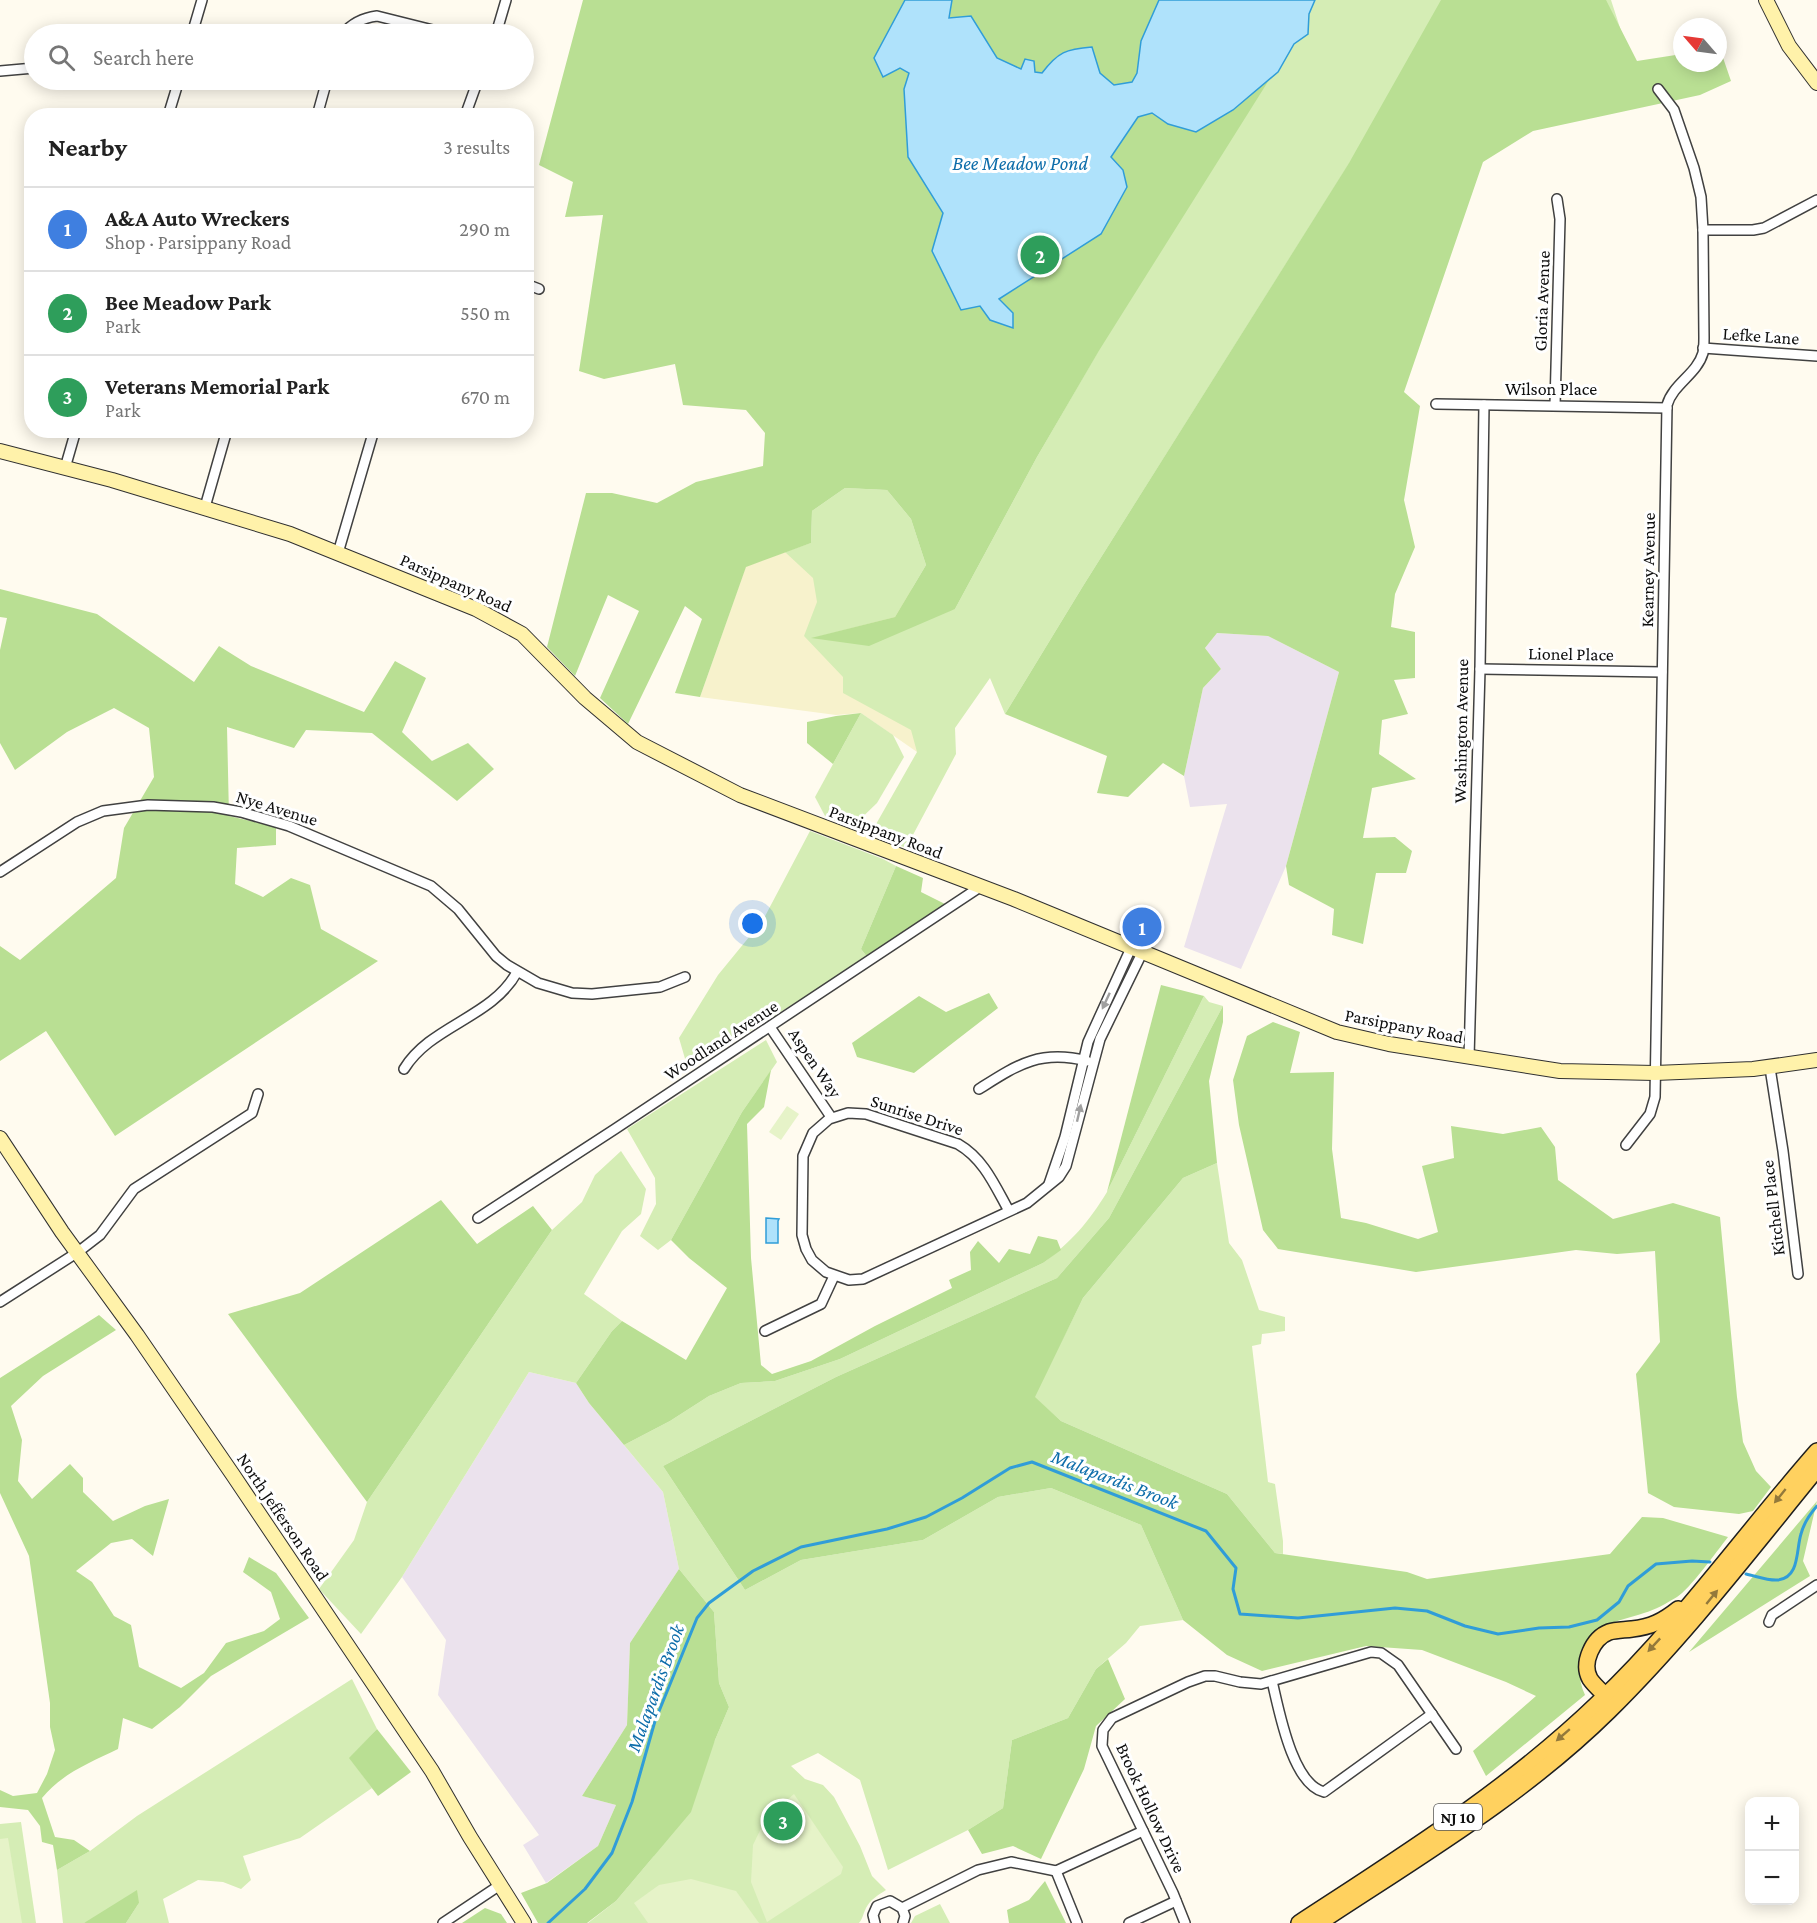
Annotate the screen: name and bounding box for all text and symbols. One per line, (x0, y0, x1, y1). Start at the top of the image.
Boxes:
north arrow (1673, 18, 1727, 72)
search box (24, 24, 534, 90)
icon: search (45, 41, 78, 74)
text: Search here (93, 45, 194, 70)
text: Nearby (48, 133, 127, 162)
text: 3 results (443, 136, 510, 158)
water label: Bee Meadow Pond (952, 152, 1088, 174)
text: A&A Auto Wreckers (105, 206, 289, 231)
text: 1 (64, 218, 71, 240)
text: 290 m (459, 218, 510, 240)
text: Shop · Parsippany Road (105, 231, 291, 253)
pin: 2 (1020, 232, 1060, 278)
street label: Gloria Avenue (1530, 250, 1554, 352)
text: Bee Meadow Park (105, 290, 271, 315)
text: 2 (62, 302, 73, 324)
text: 550 m (460, 302, 510, 324)
text: Park (105, 315, 141, 337)
street label: Lefke Lane (1722, 323, 1800, 349)
text: Veterans Memorial Park (105, 374, 329, 399)
street label: Wilson Place (1505, 379, 1597, 399)
text: 3 (63, 386, 72, 408)
text: 670 m (461, 386, 510, 408)
text: Park (105, 399, 141, 421)
street label: Kearney Avenue (1637, 512, 1659, 628)
street label: Parsippany Road (397, 549, 515, 617)
street label: Lionel Place (1528, 643, 1614, 665)
street label: Washington Avenue (1450, 658, 1472, 804)
street label: Nye Avenue (234, 786, 320, 830)
street label: Parsippany Road (826, 801, 946, 863)
pin: 1 (1122, 904, 1162, 950)
your location (738, 909, 767, 938)
one-way arrow (1101, 993, 1110, 1010)
street label: Woodland Avenue (660, 996, 782, 1084)
street label: Parsippany Road (1343, 1005, 1465, 1047)
street label: Aspen Way (784, 1024, 846, 1102)
street label: Sunrise Drive (868, 1091, 966, 1139)
one-way arrow (1075, 1104, 1085, 1123)
street label: Kitchell Place (1757, 1159, 1789, 1257)
water label: Malapardis Brook (1047, 1444, 1183, 1515)
street label: North Jefferson Road (233, 1449, 333, 1585)
one-way arrow (1773, 1488, 1786, 1504)
one-way arrow (1705, 1590, 1718, 1605)
water label: Malapardis Brook (621, 1620, 690, 1756)
one-way arrow (1648, 1638, 1662, 1652)
one-way arrow (1556, 1728, 1571, 1741)
street label: Brook Hollow Drive (1112, 1740, 1190, 1876)
map controls (1745, 1797, 1799, 1905)
button: + (1745, 1797, 1799, 1851)
pin: 3 (764, 1798, 802, 1844)
road number: NJ 10 (1434, 1804, 1482, 1830)
button: − (1745, 1851, 1799, 1905)

